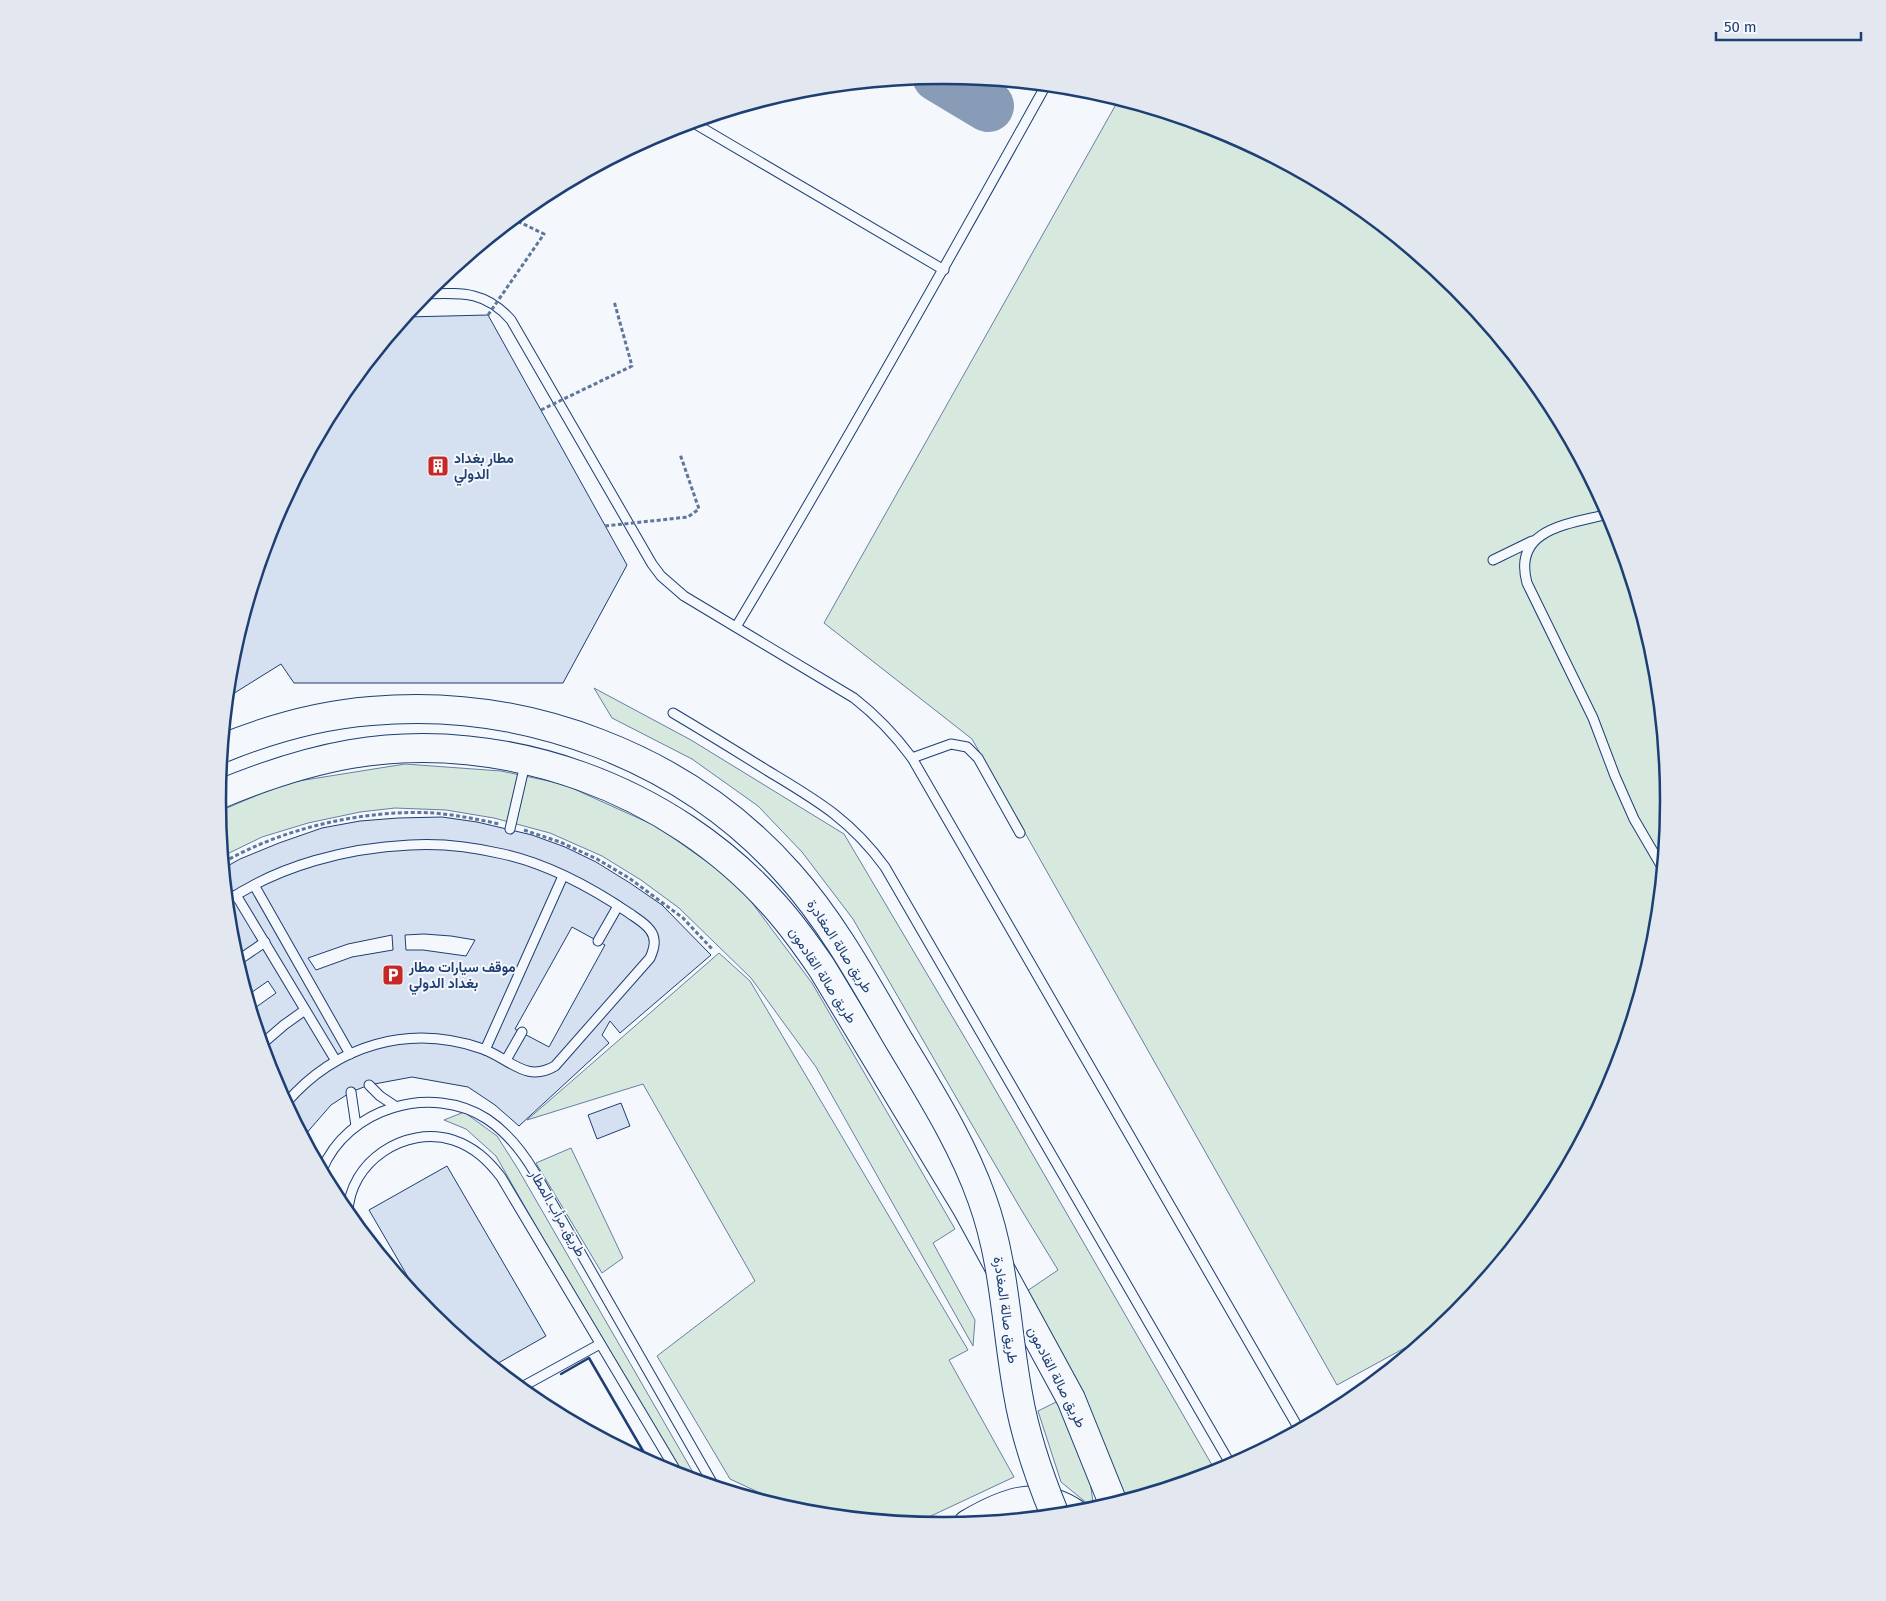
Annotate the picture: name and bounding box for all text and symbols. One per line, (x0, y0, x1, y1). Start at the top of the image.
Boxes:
scale bar (1716, 10, 1861, 42)
text: 50 m (1724, 18, 1757, 36)
place label: مطار بغداد الدولي (454, 450, 514, 486)
building icon: مطار بغداد الدولي (426, 454, 450, 478)
street label: طريق صالة المغادرة (803, 896, 876, 996)
street label: طريق صالة القادمون (785, 924, 860, 1027)
place label: موقف سيارات مطار بغداد الدولي (408, 959, 516, 995)
parking icon: موقف سيارات مطار بغداد الدولي (381, 963, 405, 987)
street label: طريق مرأب المطار (525, 1166, 589, 1260)
street label: طريق صالة المغادرة (990, 1256, 1021, 1365)
street label: طريق صالة القادمون (1024, 1324, 1089, 1431)

